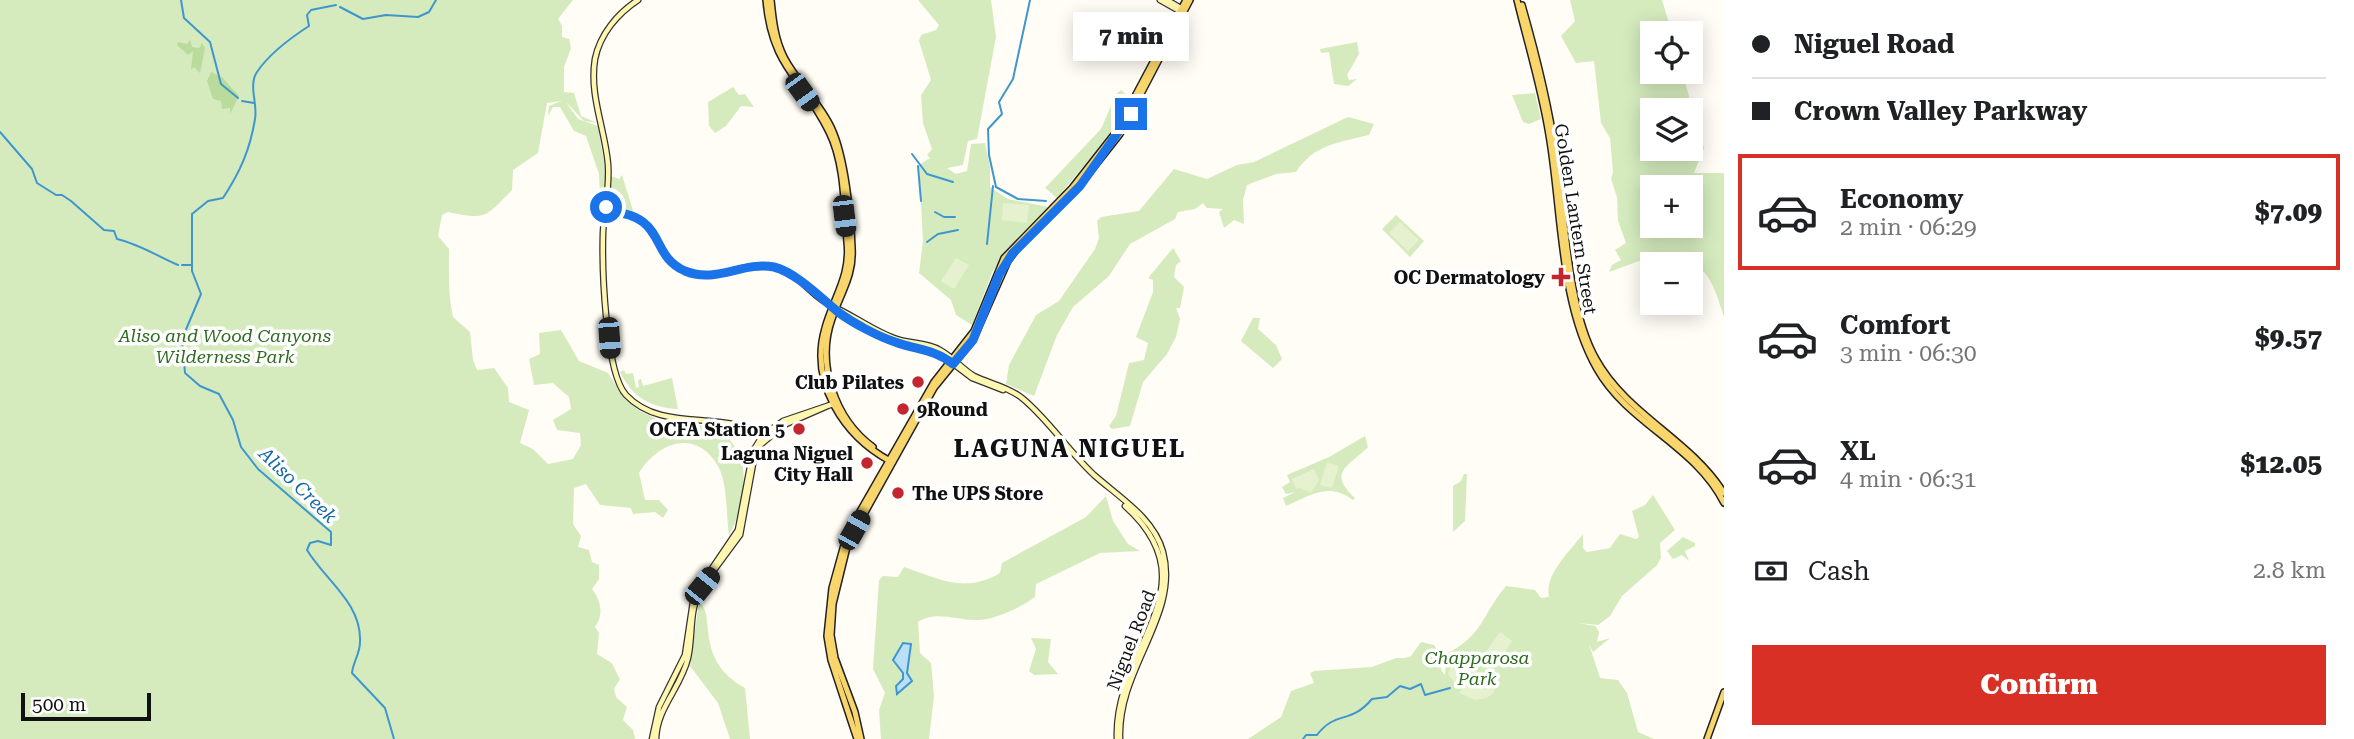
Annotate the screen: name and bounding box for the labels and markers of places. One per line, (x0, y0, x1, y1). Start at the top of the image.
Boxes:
place label: OC Dermatology (1394, 267, 1545, 288)
marker: OC Dermatology (1551, 267, 1571, 287)
place label: Club Pilates (795, 372, 904, 393)
marker: Club Pilates (910, 374, 926, 390)
place label: 9Round (917, 399, 988, 420)
marker: 9Round (895, 401, 911, 417)
place label: OCFA Station 5 (649, 419, 785, 440)
marker: OCFA Station 5 (791, 421, 807, 437)
place label: Laguna Niguel City Hall (721, 443, 853, 485)
marker: Laguna Niguel City Hall (859, 455, 875, 471)
place label: The UPS Store (912, 483, 1044, 504)
marker: The UPS Store (890, 485, 906, 501)

